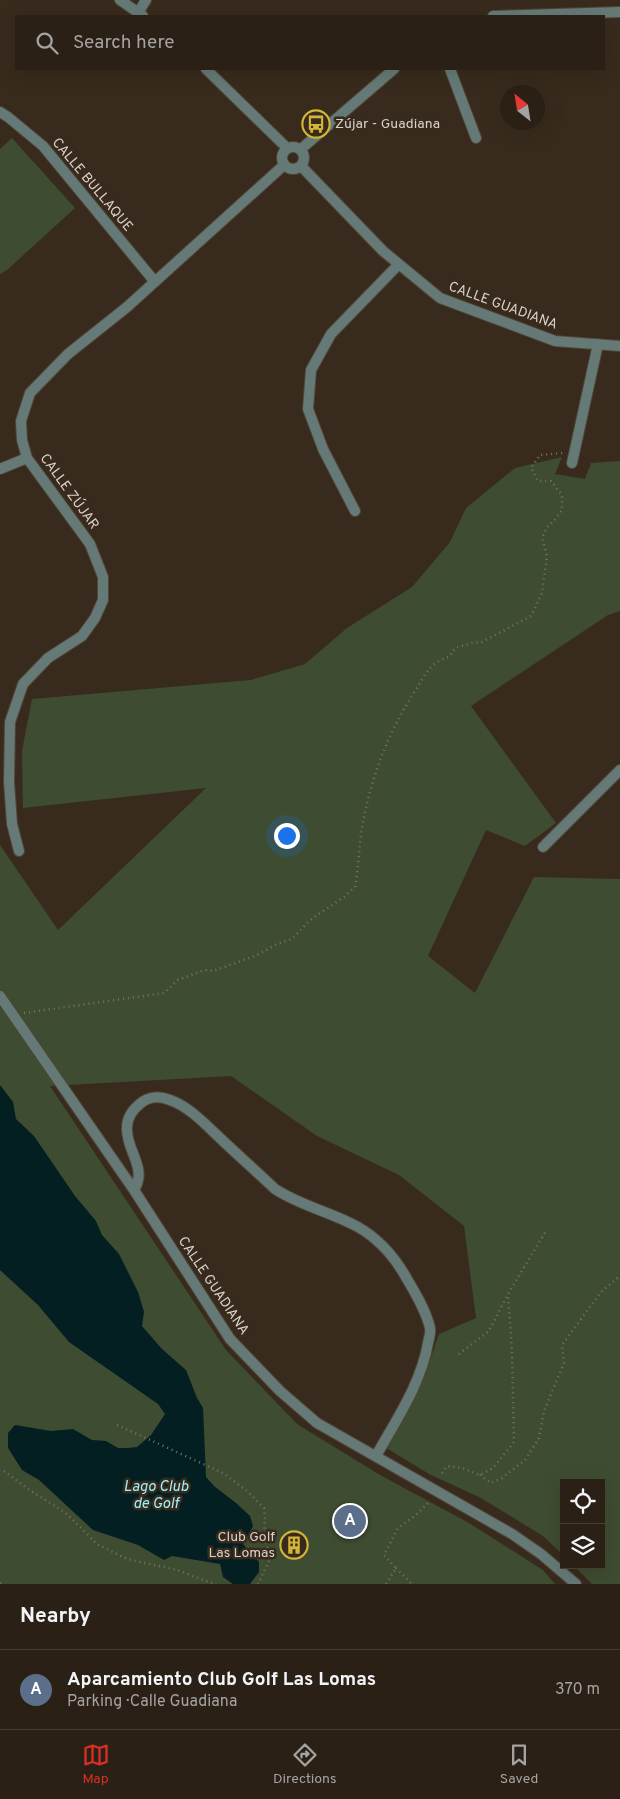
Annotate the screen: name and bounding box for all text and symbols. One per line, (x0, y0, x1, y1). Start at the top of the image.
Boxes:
search box (15, 15, 605, 70)
icon: search (33, 29, 61, 57)
text: Search here (73, 31, 175, 55)
north arrow (500, 85, 545, 130)
bus stop icon: Zújar - Guadiana (301, 109, 331, 139)
place label: Zújar - Guadiana (335, 116, 440, 133)
street label: CALLE BULLAQUE (48, 135, 136, 235)
street label: CALLE GUADIANA (446, 278, 560, 334)
street label: CALLE ZÚJAR (36, 450, 103, 533)
your location (274, 823, 300, 849)
street label: CALLE GUADIANA (174, 1234, 252, 1338)
water label: Lago Club de Golf (124, 1478, 189, 1514)
map controls (560, 1479, 605, 1569)
button: locate (560, 1479, 605, 1524)
pin: A (334, 1502, 366, 1540)
button: layers (560, 1524, 605, 1569)
place label: Club Golf Las Lomas (209, 1529, 275, 1562)
building icon: Club Golf Las Lomas (279, 1530, 309, 1560)
text: Nearby (20, 1603, 91, 1630)
text: Aparcamiento Club Golf Las Lomas (67, 1668, 376, 1692)
text: A (30, 1680, 42, 1700)
text: 370 m (555, 1680, 600, 1700)
text: Parking · Calle Guadiana (67, 1692, 237, 1712)
tab: Map (82, 1741, 110, 1788)
tab: Directions (273, 1741, 337, 1788)
tab: Saved (500, 1741, 538, 1788)

